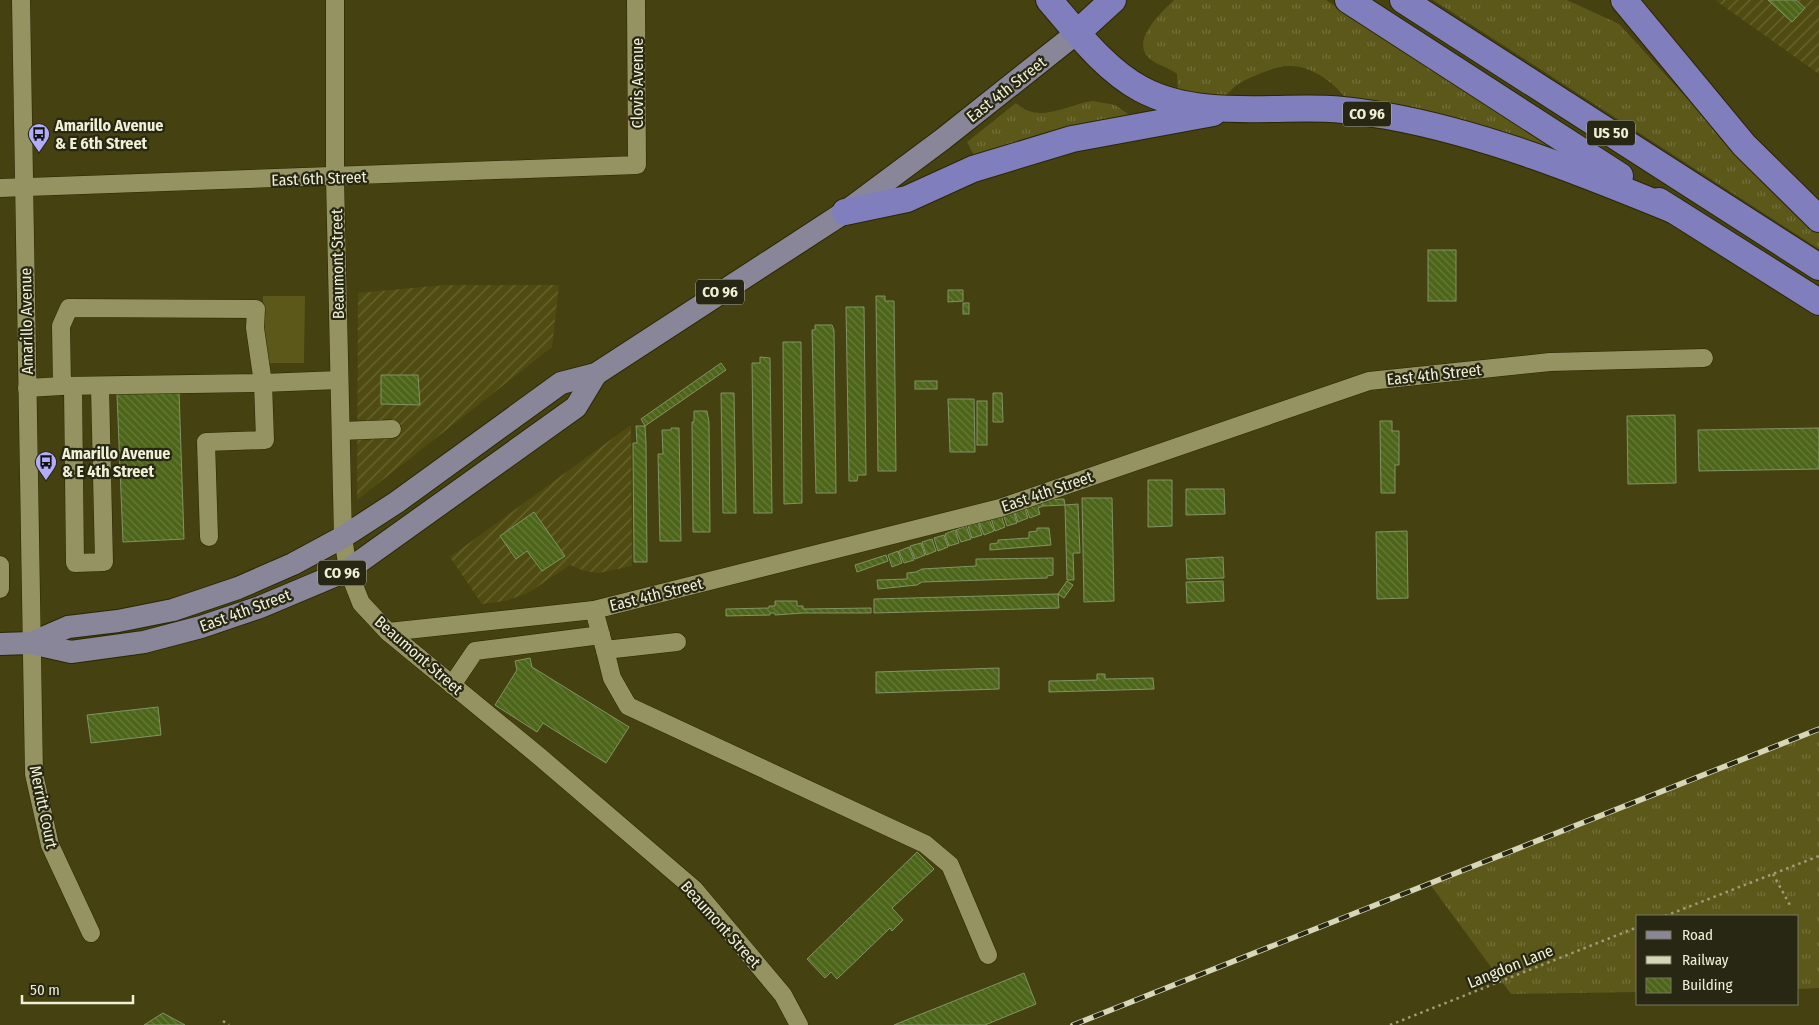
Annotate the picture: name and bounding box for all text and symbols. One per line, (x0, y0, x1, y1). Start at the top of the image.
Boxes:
street label: Clovis Avenue (628, 38, 647, 128)
street label: East 4th Street (963, 52, 1050, 126)
road number: CO 96 (1343, 102, 1391, 126)
place label: Amarillo Avenue & E 6th Street (54, 116, 163, 153)
road number: US 50 (1587, 120, 1635, 146)
bus stop icon: Amarillo Avenue & E 6th Street (27, 122, 51, 153)
street label: East 6th Street (271, 167, 368, 190)
street label: Beaumont Street (327, 208, 348, 319)
street label: Amarillo Avenue (16, 267, 37, 375)
road number: CO 96 (696, 280, 744, 304)
street label: East 4th Street (1386, 360, 1483, 389)
place label: Amarillo Avenue & E 4th Street (61, 444, 170, 481)
bus stop icon: Amarillo Avenue & E 4th Street (34, 450, 58, 481)
street label: East 4th Street (999, 467, 1096, 516)
road number: CO 96 (318, 560, 366, 586)
street label: East 4th Street (608, 574, 705, 615)
street label: East 4th Street (197, 585, 294, 636)
street label: Beaumont Street (371, 612, 467, 699)
street label: Merritt Court (25, 764, 62, 851)
street label: Beaumont Street (677, 877, 765, 972)
legend (1636, 915, 1799, 1005)
text: Road (1682, 926, 1713, 944)
street label: Langdon Lane (1465, 941, 1556, 992)
text: Railway (1682, 951, 1729, 969)
scale bar (22, 972, 134, 1004)
text: Building (1682, 976, 1733, 994)
text: 50 m (30, 981, 60, 999)

